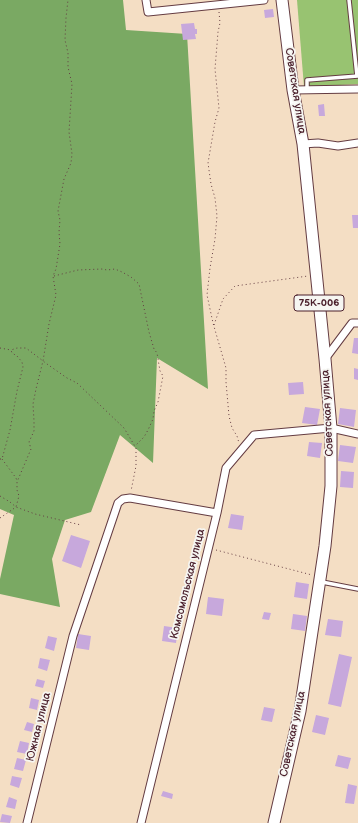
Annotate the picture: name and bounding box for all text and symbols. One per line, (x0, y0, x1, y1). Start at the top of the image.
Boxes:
street label: Советская улица (282, 47, 308, 135)
road number: 75К-006 (294, 295, 344, 311)
street label: Советская улица (319, 369, 337, 457)
street label: Комсомольская улица (168, 528, 208, 640)
street label: Советская улица (277, 690, 309, 778)
street label: Южная улица (24, 691, 54, 763)

